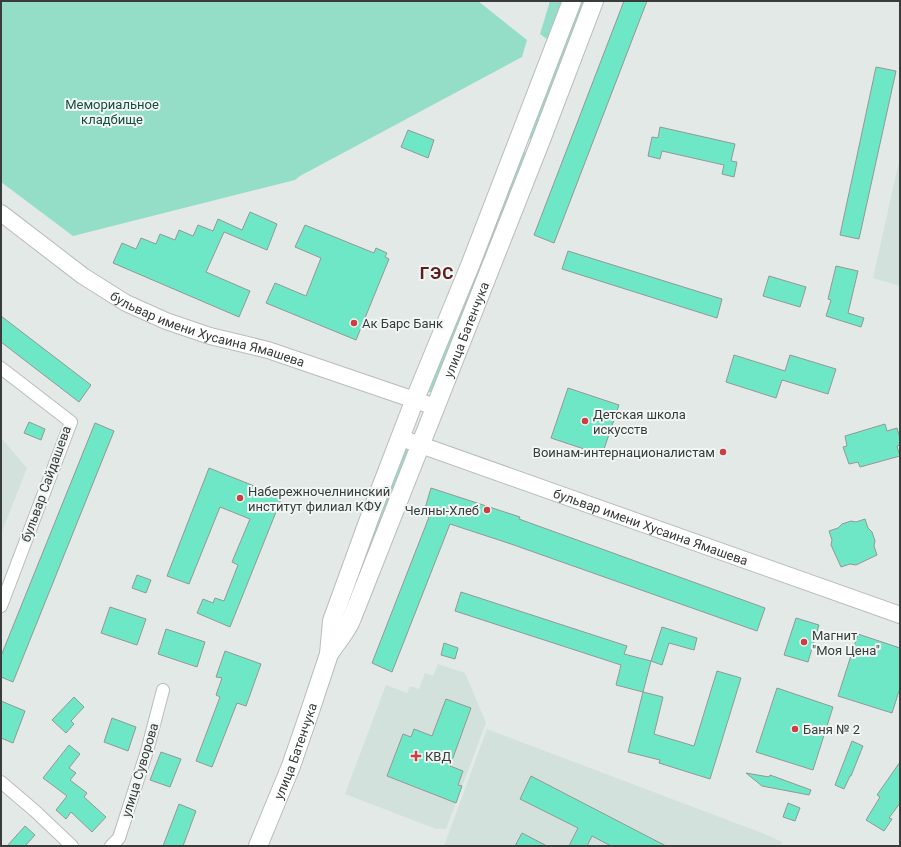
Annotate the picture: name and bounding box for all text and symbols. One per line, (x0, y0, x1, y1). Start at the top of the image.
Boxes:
park label: Мемориальное кладбище (65, 97, 159, 127)
district label: ГЭС (420, 263, 454, 283)
street label: улица Батенчука (440, 280, 492, 380)
street label: бульвар имени Хусаина Ямашева (108, 288, 307, 370)
place label: Ак Барс Банк (362, 316, 443, 331)
marker: Ак Барс Банк (349, 318, 359, 328)
place label: Детская школа искусств (593, 407, 686, 437)
marker: Детская школа искусств (580, 416, 590, 426)
street label: бульвар Сайдашева (18, 424, 74, 544)
place label: Воинам-интернационалистам (533, 445, 715, 460)
marker: Воинам-интернационалистам (718, 447, 728, 457)
place label: Набережночелнинский институт филиал КФУ (248, 484, 390, 514)
street label: бульвар имени Хусаина Ямашева (552, 485, 750, 568)
marker: Набережночелнинский институт филиал КФУ (235, 493, 245, 503)
place label: Челны-Хлеб (405, 503, 479, 518)
marker: Челны-Хлеб (482, 505, 492, 515)
place label: Магнит "Моя Цена" (812, 628, 880, 658)
marker: Магнит "Моя Цена" (799, 637, 809, 647)
street label: улица Батенчука (271, 701, 320, 802)
street label: улица Суворова (119, 721, 161, 819)
place label: Баня № 2 (803, 722, 860, 737)
marker: Баня № 2 (790, 724, 800, 734)
place label: КВД (425, 749, 451, 764)
marker: КВД (410, 750, 422, 762)

